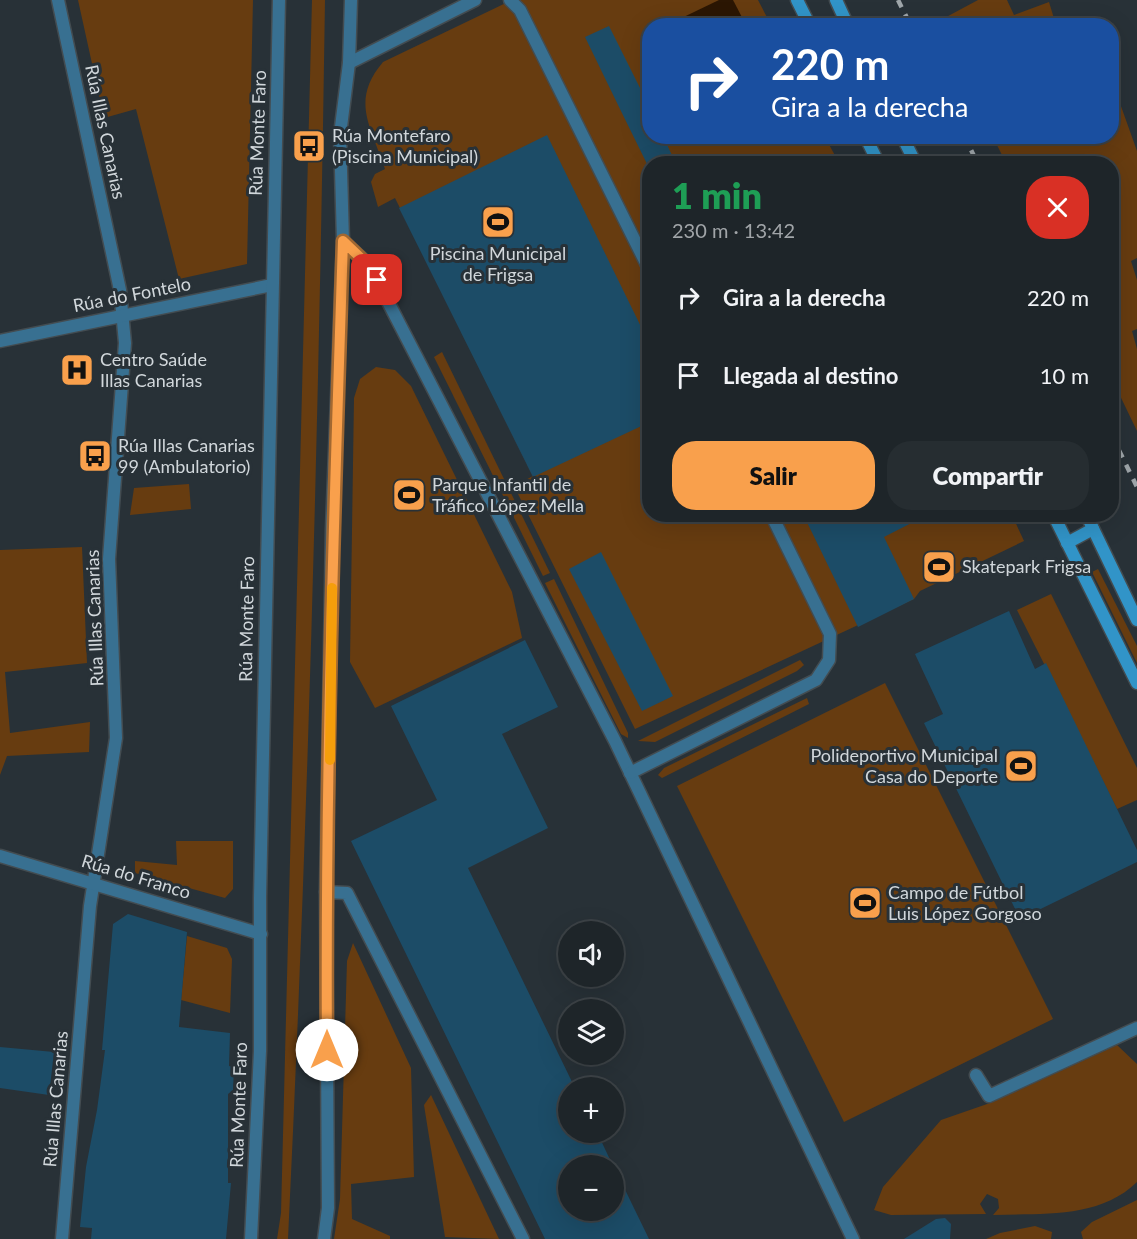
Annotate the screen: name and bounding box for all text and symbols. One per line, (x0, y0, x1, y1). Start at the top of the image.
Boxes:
text: 220 m (771, 39, 889, 89)
icon: right (672, 42, 750, 120)
street label: Rúa Illas Canarias (81, 63, 131, 201)
street label: Rúa Monte Faro (244, 70, 270, 196)
text: Gira a la derecha (771, 90, 968, 123)
place label: Rúa Montefaro (Piscina Municipal) (332, 124, 478, 167)
bus stop icon: Rúa Montefaro (Piscina Municipal) (291, 128, 327, 164)
text: 1 min (672, 173, 762, 217)
button: close (1026, 176, 1089, 239)
sports icon: Piscina Municipal de Frigsa (480, 204, 516, 240)
text: 230 m · 13:42 (672, 218, 795, 242)
place label: Piscina Municipal de Frigsa (430, 242, 566, 285)
pin (351, 254, 402, 305)
icon: arrive (360, 263, 393, 296)
street label: Rúa do Fontelo (71, 272, 192, 316)
icon: right (672, 281, 705, 314)
text: Gira a la derecha (723, 284, 886, 311)
text: 220 m (1027, 284, 1089, 311)
place label: Centro Saúde Illas Canarias (100, 348, 207, 391)
hospital icon: Centro Saúde Illas Canarias (59, 352, 95, 388)
icon: arrive (672, 359, 705, 392)
text: Llegada al destino (723, 362, 899, 389)
text: 10 m (1040, 362, 1089, 389)
place label: Rúa Illas Canarias 99 (Ambulatorio) (118, 434, 255, 477)
bus stop icon: Rúa Illas Canarias 99 (Ambulatorio) (77, 438, 113, 474)
button: Salir (672, 441, 875, 510)
button: Compartir (887, 441, 1089, 510)
place label: Parque Infantil de Tráfico López Mella (432, 473, 584, 516)
sports icon: Parque Infantil de Tráfico López Mella (391, 477, 427, 513)
street label: Rúa Illas Canarias (81, 549, 107, 687)
sports icon: Skatepark Frigsa (921, 549, 957, 585)
place label: Skatepark Frigsa (962, 555, 1091, 577)
street label: Rúa Monte Faro (234, 556, 258, 682)
place label: Polideportivo Municipal Casa do Deporte (810, 744, 998, 787)
sports icon: Polideportivo Municipal Casa do Deporte (1003, 748, 1039, 784)
street label: Rúa do Franco (79, 849, 193, 903)
place label: Campo de Fútbol Luis López Gorgoso (888, 881, 1042, 924)
sports icon: Campo de Fútbol Luis López Gorgoso (847, 885, 883, 921)
map controls (558, 921, 624, 1221)
button: sound (558, 921, 624, 987)
button: layers (558, 999, 624, 1065)
position arrow (295, 1018, 359, 1082)
street label: Rúa Illas Canarias (38, 1030, 72, 1168)
street label: Rúa Monte Faro (225, 1042, 251, 1168)
button: + (558, 1077, 624, 1143)
button: − (558, 1155, 624, 1221)

